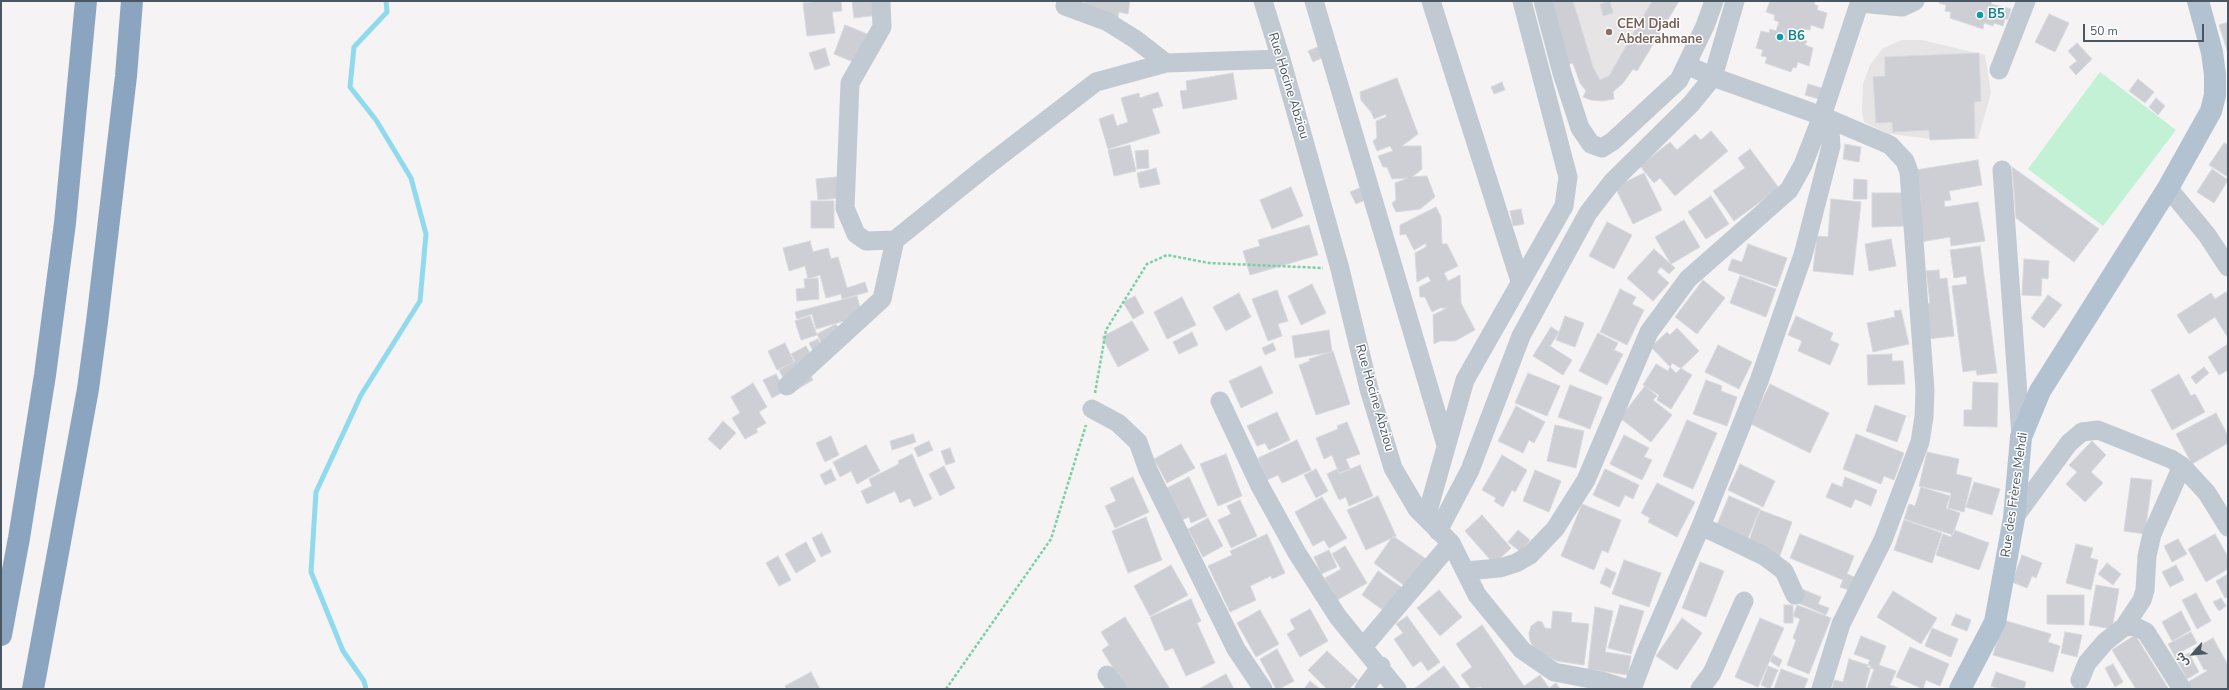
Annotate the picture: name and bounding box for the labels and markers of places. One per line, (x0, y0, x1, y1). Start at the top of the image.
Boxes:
place label: B5 (1988, 7, 2005, 23)
marker: B5 (1975, 10, 1985, 20)
place label: CEM Djadi Abderahmane (1617, 17, 1702, 48)
marker: CEM Djadi Abderahmane (1604, 27, 1614, 37)
place label: B6 (1788, 29, 1805, 45)
marker: B6 (1775, 32, 1785, 42)

